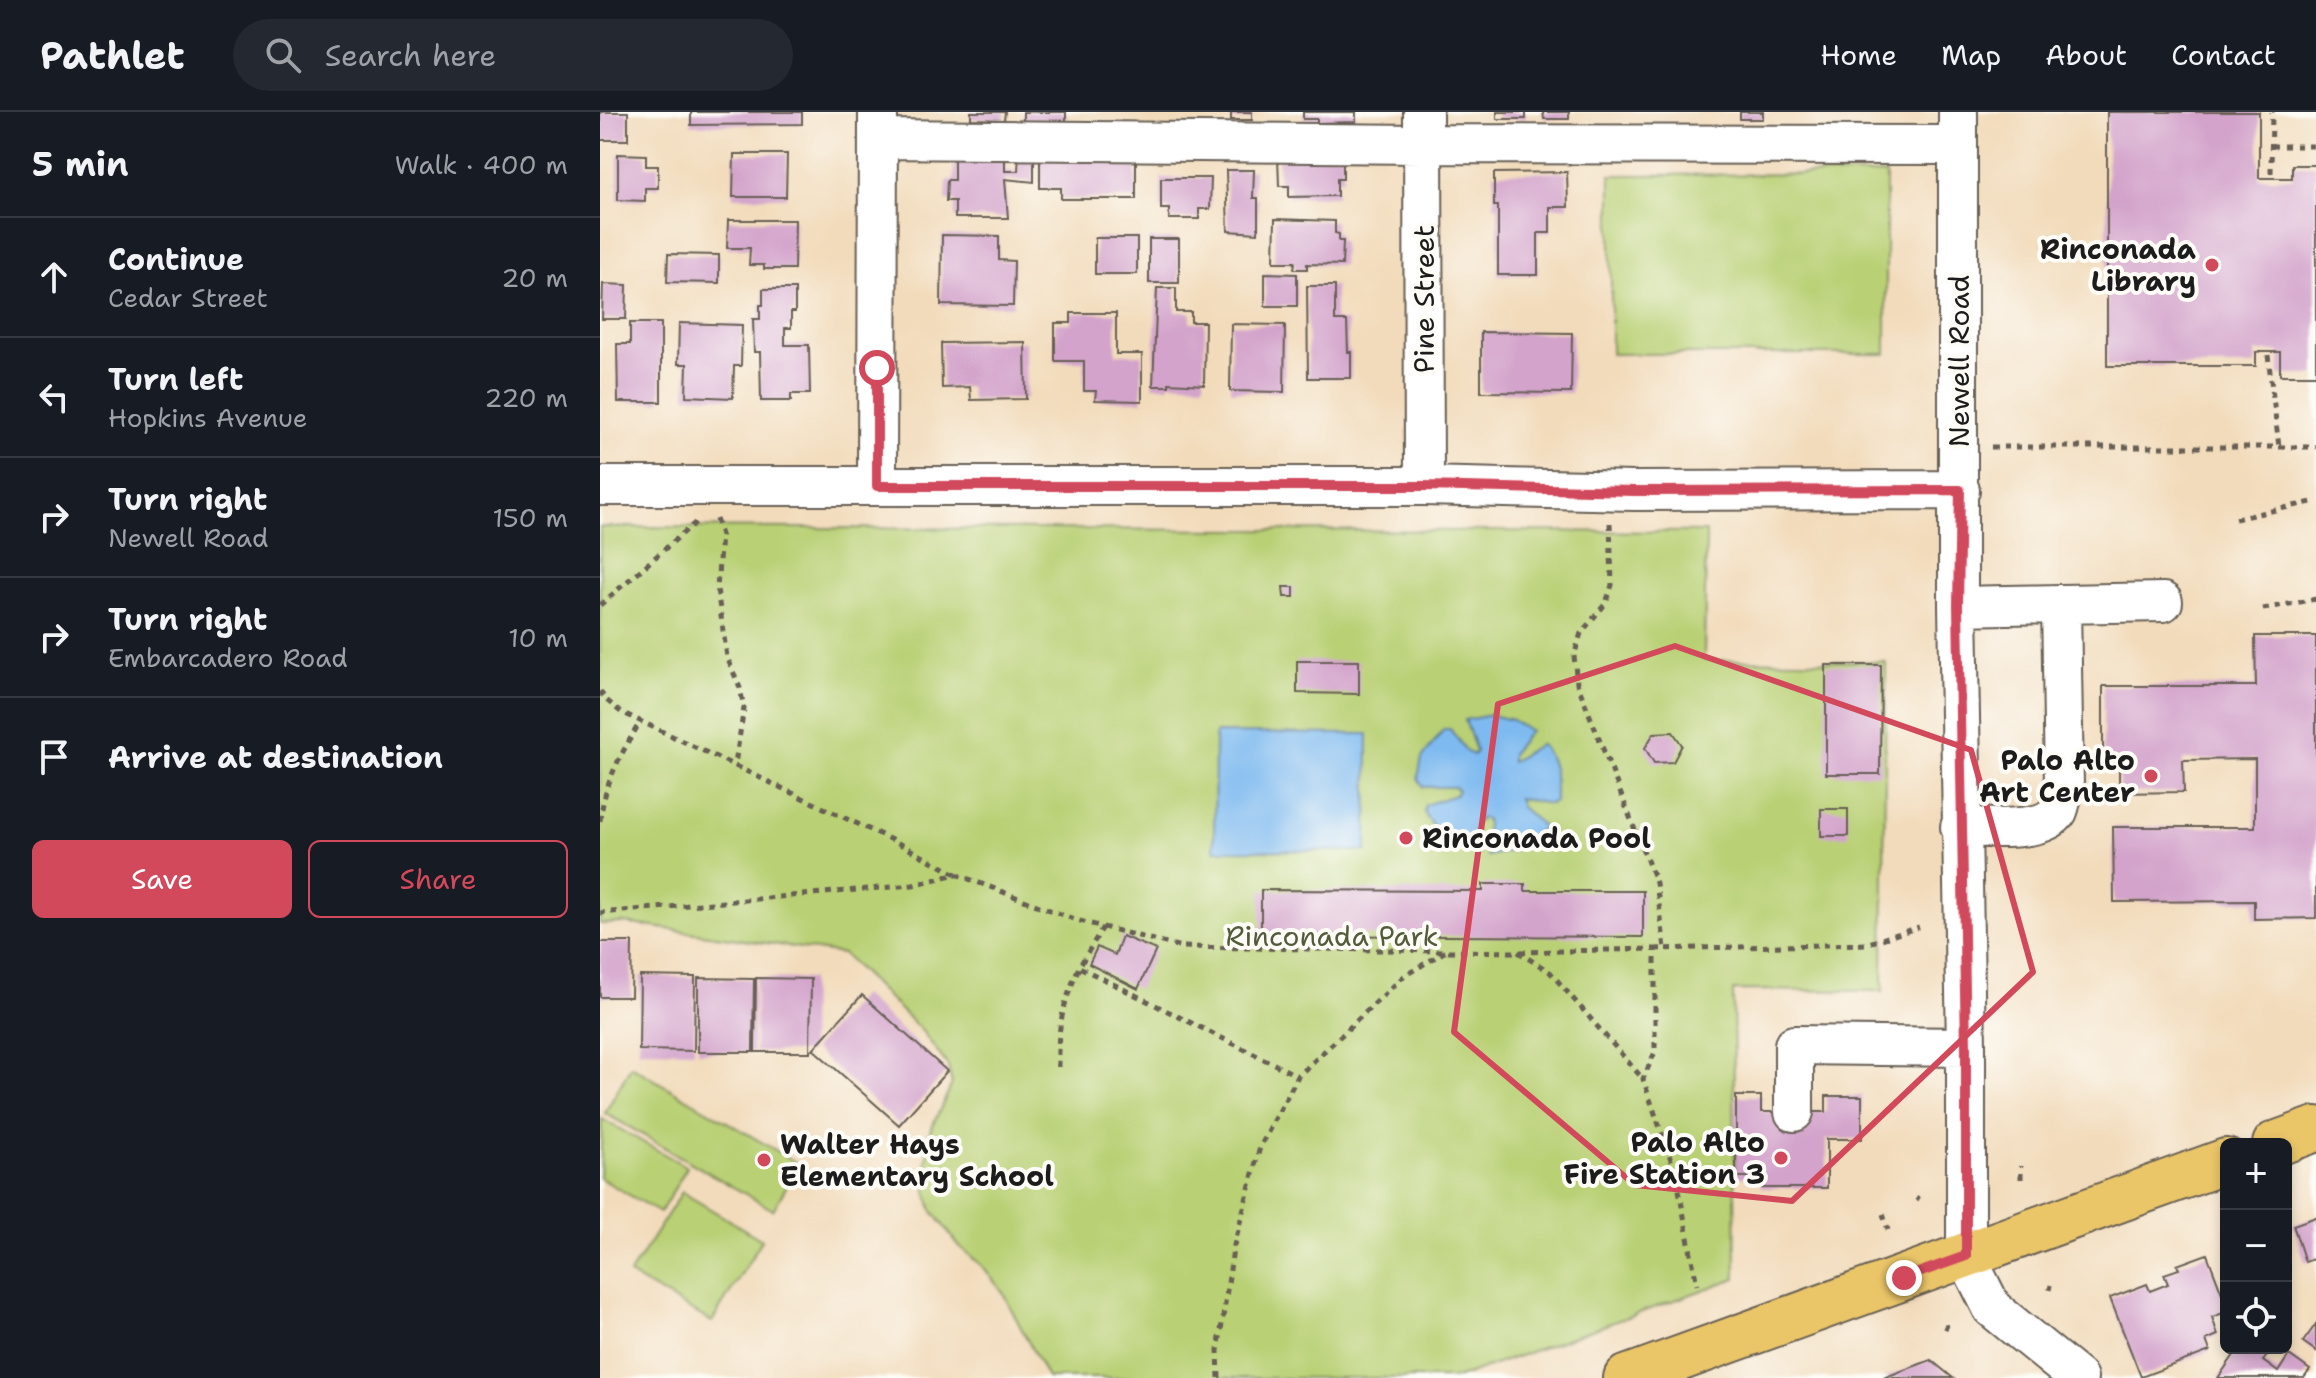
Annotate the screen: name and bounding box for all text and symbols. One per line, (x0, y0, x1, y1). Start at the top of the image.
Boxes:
search box (233, 19, 793, 91)
text: Pathlet (40, 30, 185, 81)
icon: search (261, 33, 305, 77)
text: Search here (325, 35, 496, 76)
text: Home (1820, 36, 1897, 74)
text: Map (1941, 36, 2001, 74)
text: About (2045, 36, 2127, 74)
text: Contact (2171, 36, 2276, 74)
text: 5 min (32, 141, 129, 187)
text: Walk · 400 m (395, 147, 568, 182)
street label: Pine Street (1405, 225, 1443, 373)
place label: Rinconada Library (2040, 230, 2196, 300)
text: Continue (108, 239, 244, 280)
icon: ahead (32, 255, 76, 299)
marker: Rinconada Library (2203, 256, 2221, 274)
text: 20 m (501, 260, 568, 295)
street label: Newell Road (1940, 275, 1978, 447)
text: Cedar Street (108, 280, 268, 315)
route start (859, 350, 895, 386)
text: Turn left (108, 359, 243, 400)
icon: left (32, 375, 76, 419)
text: 220 m (484, 380, 568, 415)
text: Hopkins Avenue (108, 400, 308, 435)
text: Turn right (108, 479, 267, 520)
icon: right (32, 495, 76, 539)
text: 150 m (492, 500, 568, 535)
text: Newell Road (108, 520, 268, 555)
text: Turn right (108, 599, 267, 640)
icon: right (32, 615, 76, 659)
text: 10 m (508, 620, 568, 655)
text: Embarcadero Road (108, 640, 348, 675)
icon: arrive (32, 735, 76, 779)
text: Arrive at destination (108, 737, 443, 778)
place label: Palo Alto Art Center (1979, 741, 2135, 811)
marker: Palo Alto Art Center (2142, 767, 2160, 785)
place label: Rinconada Pool (1422, 819, 1651, 857)
marker: Rinconada Pool (1397, 829, 1415, 847)
button: Save (32, 840, 292, 918)
button: Share (308, 840, 568, 918)
park label: Rinconada Park (1225, 917, 1439, 955)
place label: Palo Alto Fire Station 3 (1564, 1123, 1765, 1193)
place label: Walter Hays Elementary School (780, 1125, 1054, 1195)
map controls (2220, 1138, 2292, 1354)
button: + (2220, 1138, 2292, 1210)
marker: Palo Alto Fire Station 3 (1772, 1149, 1790, 1167)
marker: Walter Hays Elementary School (755, 1151, 773, 1169)
button: − (2220, 1210, 2292, 1282)
route end (1886, 1260, 1922, 1296)
button: locate (2220, 1282, 2292, 1354)

